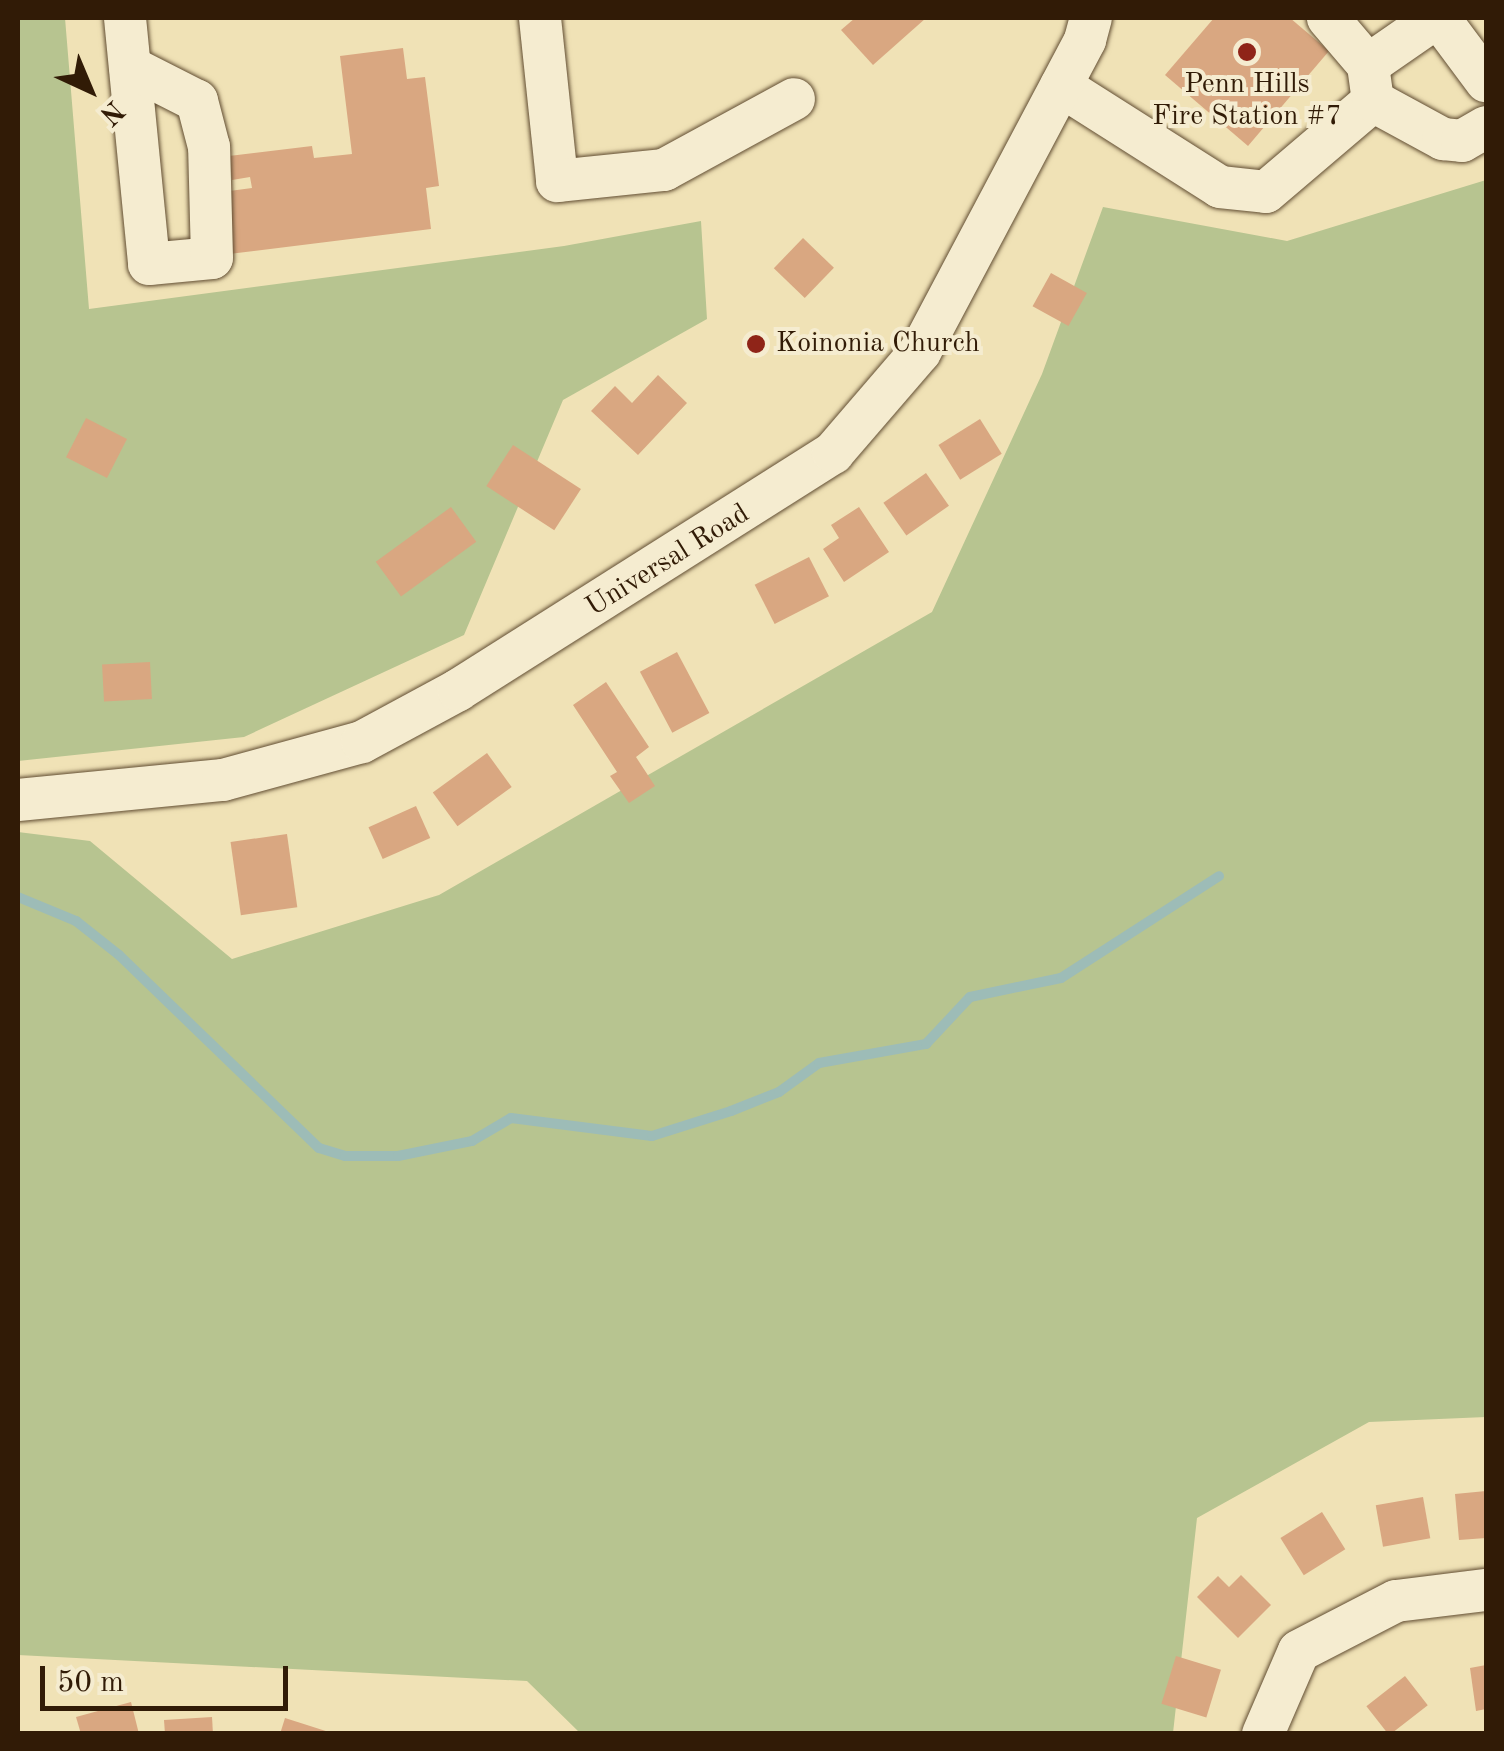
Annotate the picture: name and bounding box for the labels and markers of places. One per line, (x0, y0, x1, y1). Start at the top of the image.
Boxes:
marker: Penn Hills Fire Station #7 (1236, 41, 1258, 63)
place label: Penn Hills Fire Station #7 (1152, 68, 1342, 134)
place label: Koinonia Church (776, 327, 980, 361)
marker: Koinonia Church (745, 333, 767, 355)

